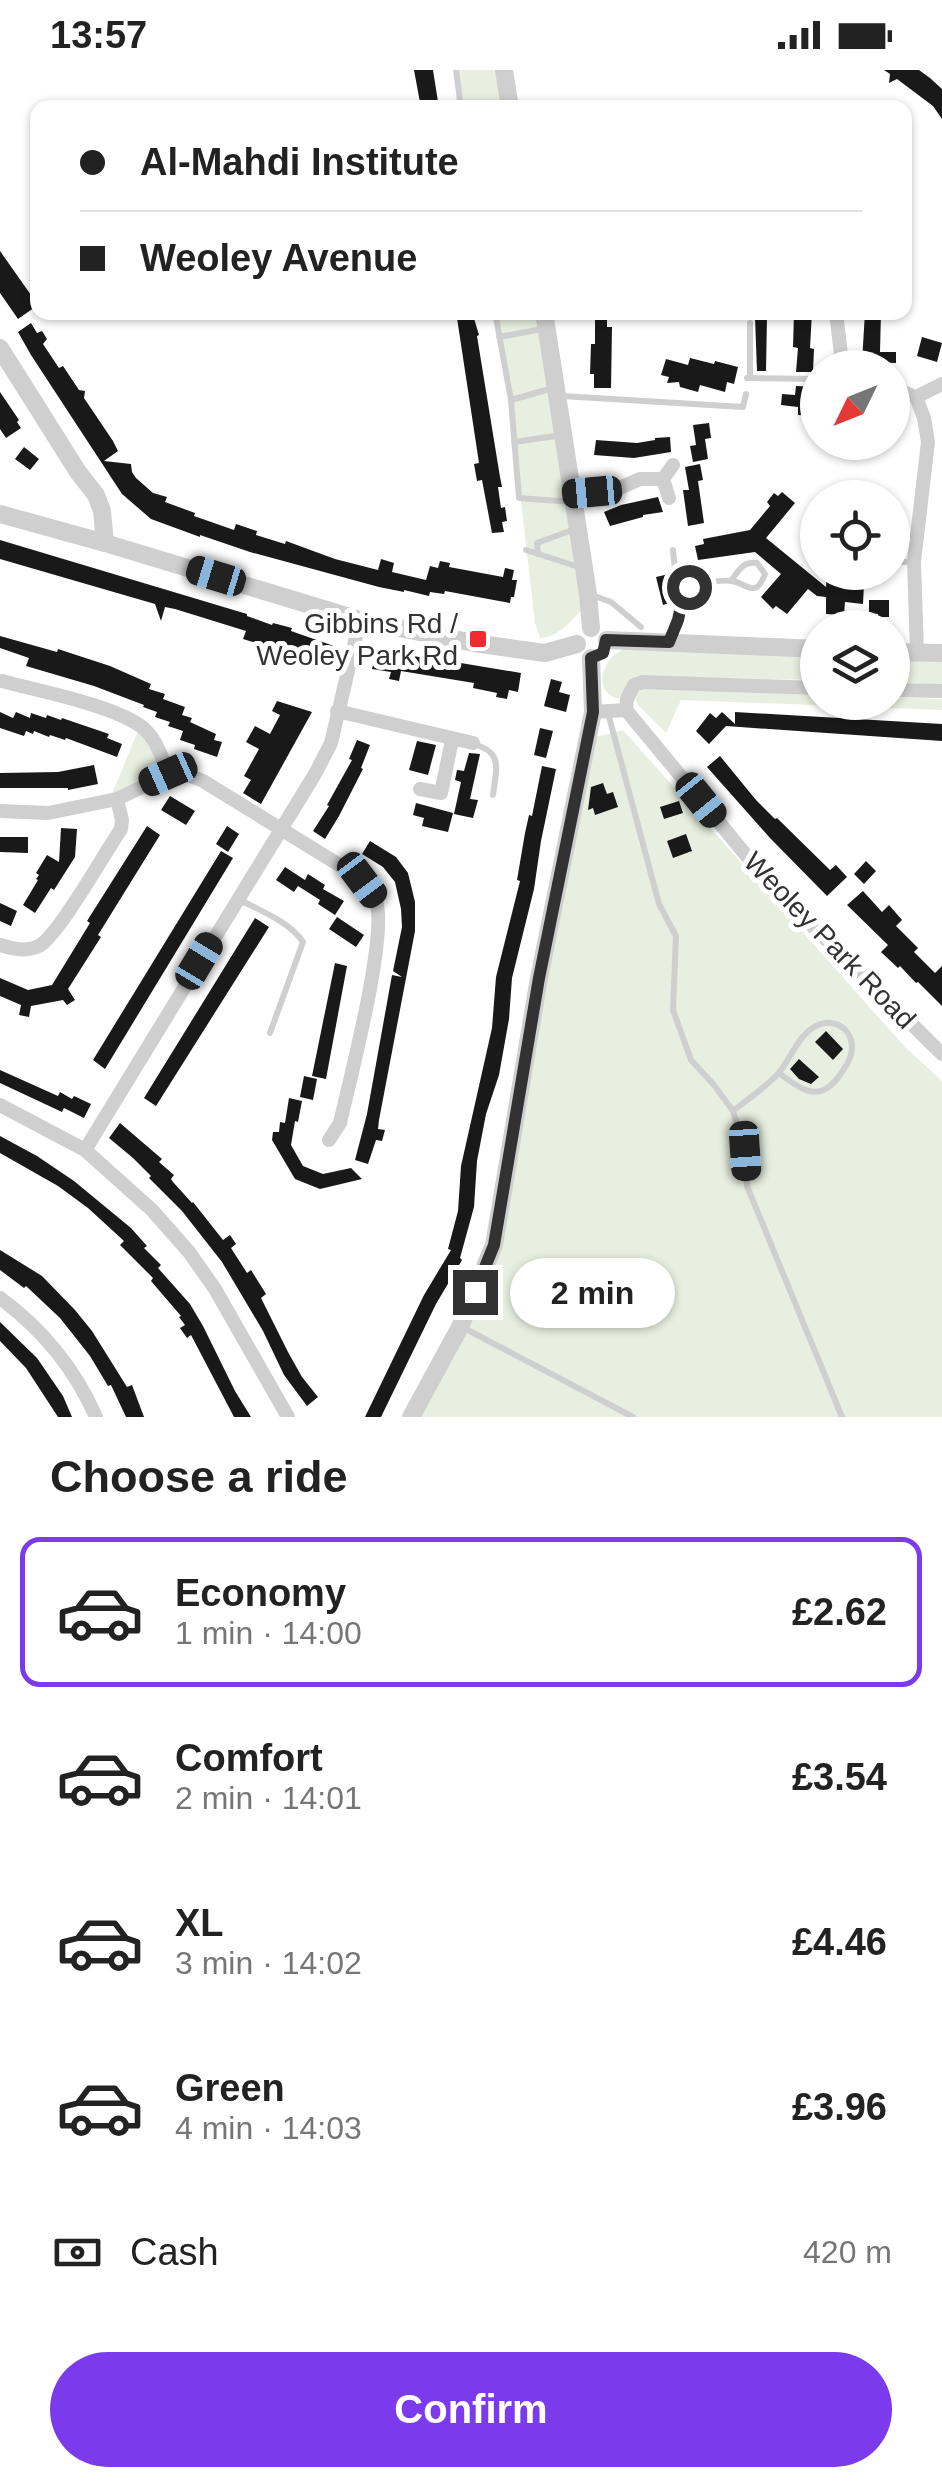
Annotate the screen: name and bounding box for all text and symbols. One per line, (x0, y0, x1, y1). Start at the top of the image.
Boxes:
text: 13:57 (50, 14, 147, 56)
text: Al-Mahdi Institute (140, 141, 459, 183)
text: Weoley Avenue (140, 237, 417, 279)
north arrow (800, 350, 910, 460)
map controls (800, 350, 910, 720)
car (561, 474, 623, 510)
button: locate (800, 480, 910, 590)
car (183, 553, 249, 599)
route start (667, 565, 712, 610)
place label: Gibbins Rd / Weoley Park Rd (256, 608, 458, 671)
button: layers (800, 610, 910, 720)
marker: Gibbins Rd / Weoley Park Rd (467, 628, 489, 650)
car (134, 748, 202, 800)
car (670, 767, 732, 833)
street label: Weoley Park Road (738, 846, 922, 1035)
car (332, 847, 392, 913)
car (171, 928, 227, 994)
car (728, 1120, 762, 1182)
callout: 2 min (510, 1257, 675, 1327)
route end (453, 1270, 498, 1315)
text: 2 min (551, 1275, 634, 1311)
text: Choose a ride (50, 1451, 348, 1502)
icon: car (55, 1567, 145, 1657)
text: Economy (175, 1572, 346, 1614)
text: £2.62 (792, 1591, 887, 1633)
text: 1 min · 14:00 (175, 1615, 362, 1651)
icon: car (55, 1732, 145, 1822)
text: Comfort (175, 1737, 323, 1779)
text: £3.54 (792, 1756, 887, 1798)
text: 2 min · 14:01 (175, 1780, 362, 1816)
icon: car (55, 1897, 145, 1987)
text: XL (175, 1902, 224, 1944)
text: £4.46 (792, 1921, 887, 1963)
text: 3 min · 14:02 (175, 1945, 362, 1981)
icon: car (55, 2062, 145, 2152)
text: Green (175, 2067, 285, 2109)
text: £3.96 (792, 2086, 887, 2128)
text: 4 min · 14:03 (175, 2110, 362, 2146)
icon: cash (50, 2225, 105, 2280)
text: Cash (130, 2231, 219, 2273)
text: 420 m (803, 2234, 892, 2270)
button: Confirm (50, 2352, 892, 2467)

